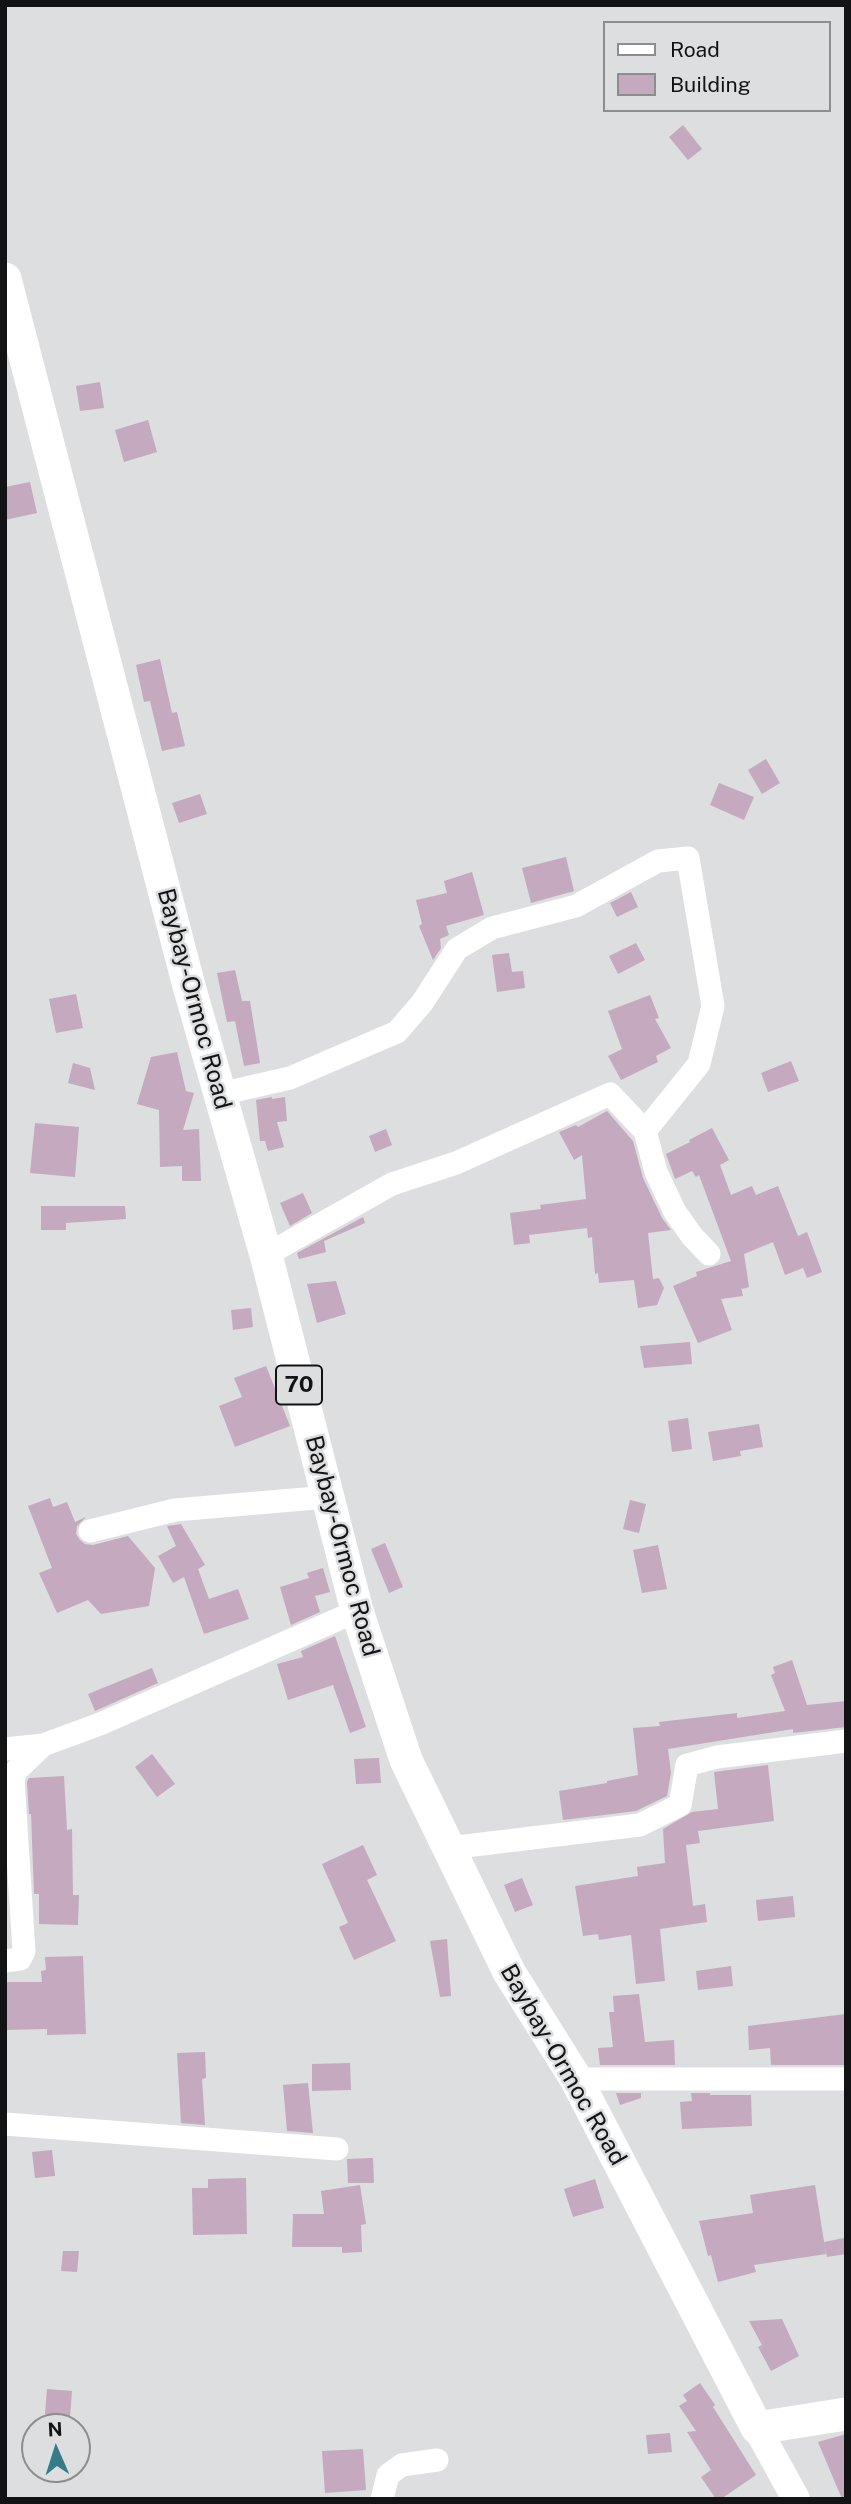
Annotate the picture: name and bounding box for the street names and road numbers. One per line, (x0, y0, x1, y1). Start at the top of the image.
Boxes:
street label: Baybay-Ormoc Road (151, 885, 237, 1113)
road number: 70 (276, 1366, 322, 1404)
street label: Baybay-Ormoc Road (299, 1432, 385, 1660)
street label: Baybay-Ormoc Road (494, 1959, 632, 2171)

